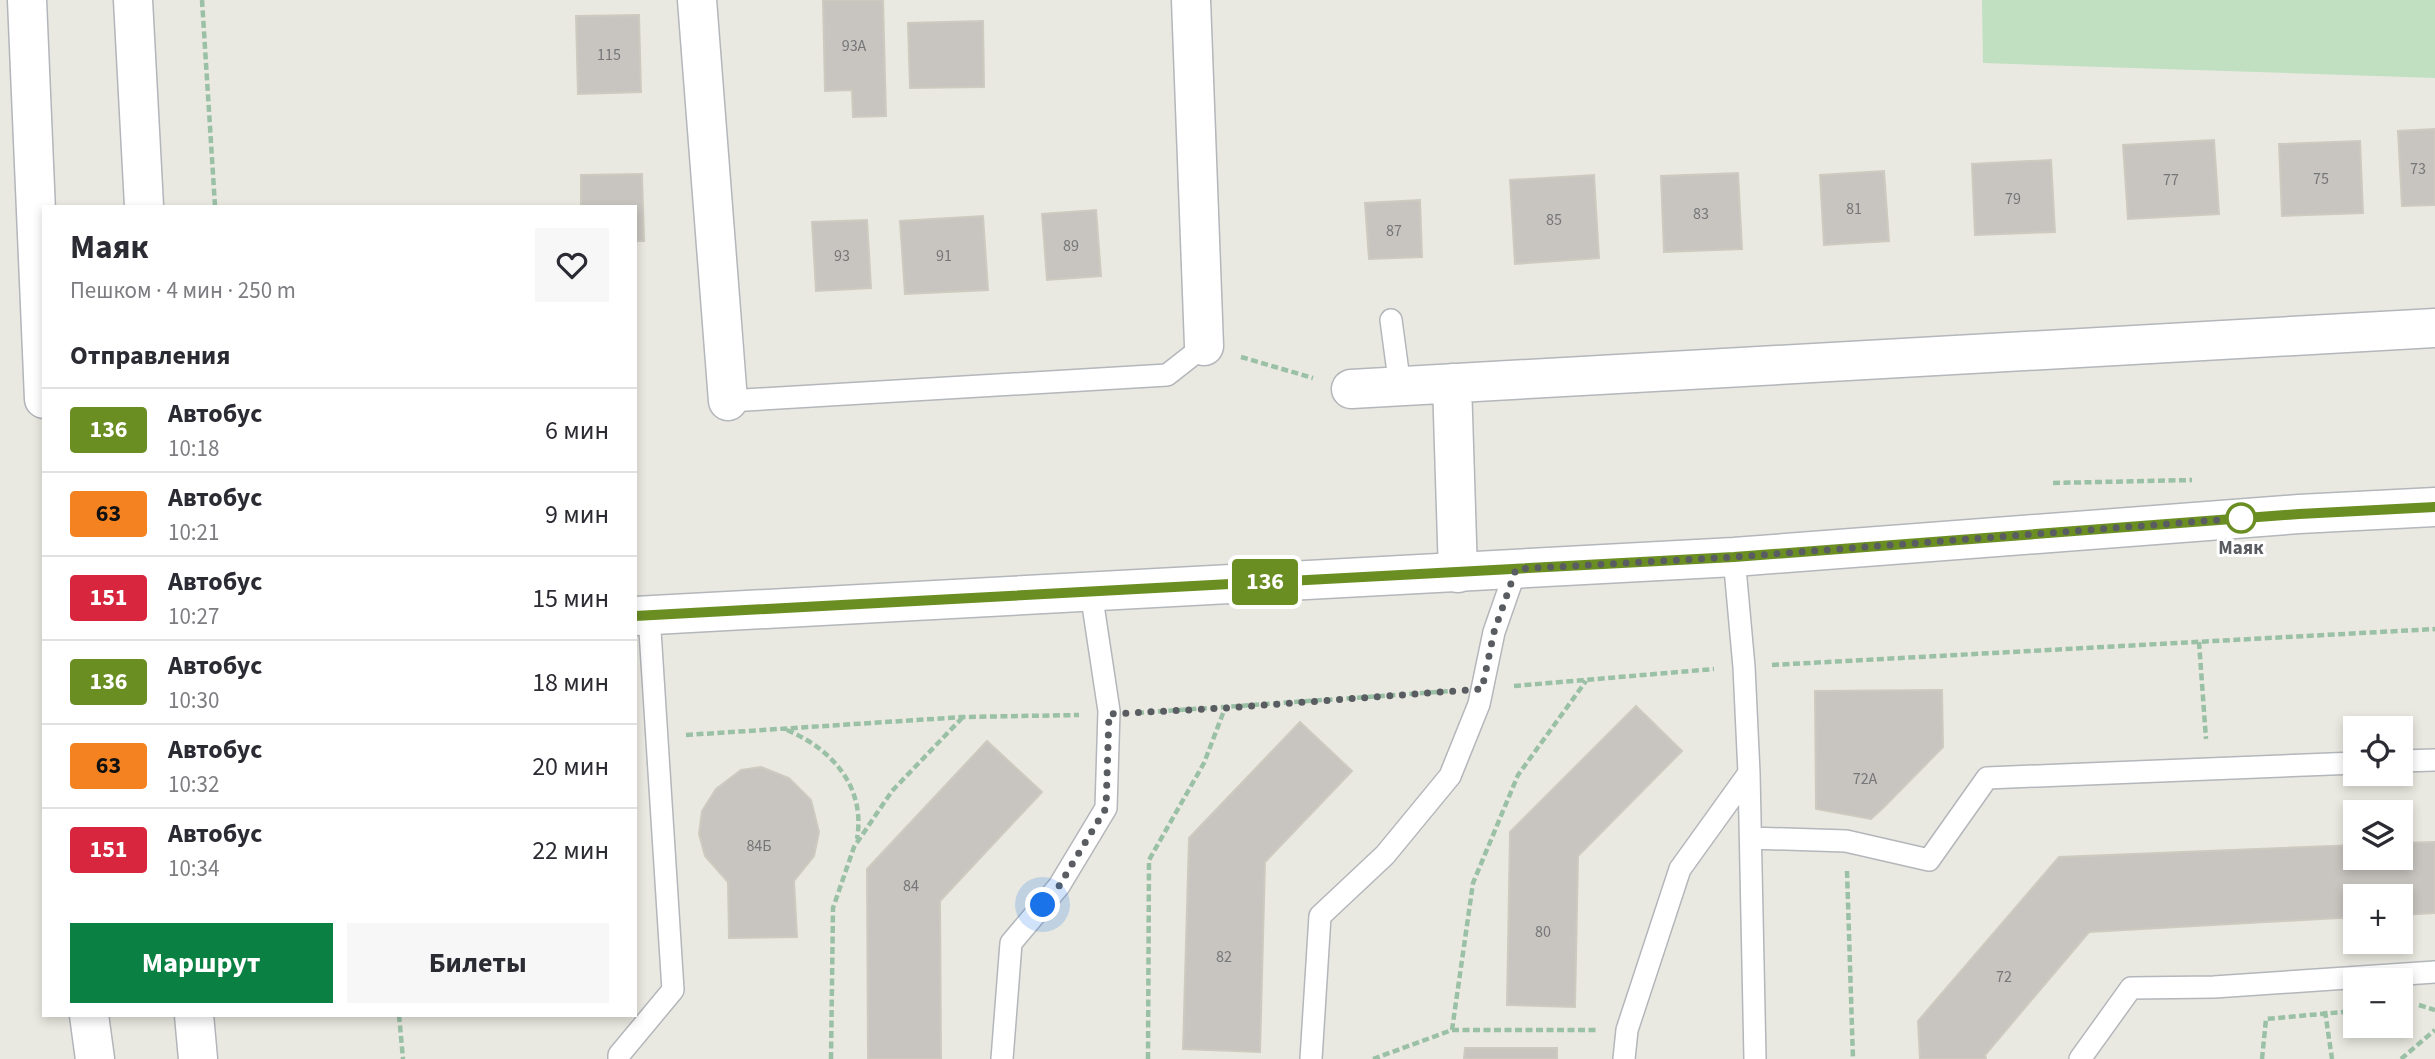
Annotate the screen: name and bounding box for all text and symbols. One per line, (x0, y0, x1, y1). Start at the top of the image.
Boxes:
house number: 93А (842, 35, 867, 57)
house number: 115 (597, 44, 621, 66)
house number: 73 (2410, 158, 2426, 180)
house number: 75 (2313, 168, 2329, 190)
house number: 77 (2163, 169, 2179, 191)
house number: 79 (2005, 188, 2021, 210)
house number: 81 (1846, 198, 1862, 220)
house number: 83 (1693, 203, 1709, 225)
house number: 85 (1546, 209, 1562, 231)
house number: 87 (1386, 220, 1402, 242)
text: Маяк (70, 224, 149, 271)
button: heart (535, 228, 609, 302)
house number: 89 (1063, 235, 1079, 257)
house number: 93 (834, 245, 850, 267)
house number: 91 (936, 245, 952, 267)
text: Пешком · 4 мин · 250 m (70, 274, 296, 307)
text: Отправления (70, 337, 230, 374)
text: Автобус (168, 395, 262, 432)
text: 136 (89, 412, 128, 447)
text: 6 мин (545, 412, 609, 449)
text: 10:18 (168, 432, 219, 465)
text: Автобус (168, 479, 262, 516)
text: 63 (96, 496, 121, 531)
text: 9 мин (545, 496, 609, 533)
marker: Маяк (2226, 503, 2256, 533)
text: 10:21 (168, 516, 219, 549)
place label: Маяк (2218, 535, 2264, 562)
line badge: 136 (1225, 559, 1305, 605)
text: Автобус (168, 563, 262, 600)
text: 136 (1246, 564, 1284, 599)
text: 151 (89, 580, 128, 615)
text: 15 мин (532, 580, 609, 617)
text: 10:27 (168, 600, 219, 633)
text: Автобус (168, 647, 262, 684)
text: 136 (89, 664, 128, 699)
text: 18 мин (532, 664, 609, 701)
text: 10:30 (168, 684, 219, 717)
map controls (2343, 716, 2413, 1038)
button: locate (2343, 716, 2413, 786)
text: Автобус (168, 731, 262, 768)
text: 63 (96, 748, 121, 783)
text: 20 мин (532, 748, 609, 785)
text: 10:32 (168, 768, 219, 801)
house number: 72А (1853, 768, 1878, 790)
button: layers (2343, 800, 2413, 870)
text: Автобус (168, 815, 262, 852)
text: 151 (89, 832, 128, 867)
text: 22 мин (532, 832, 609, 869)
house number: 84Б (746, 835, 772, 857)
text: 10:34 (168, 852, 219, 885)
house number: 84 (903, 875, 919, 897)
button: + (2343, 884, 2413, 954)
your location (1025, 887, 1060, 922)
house number: 80 (1535, 921, 1551, 943)
button: Маршрут (70, 923, 333, 1003)
button: Билеты (347, 923, 609, 1003)
house number: 82 (1216, 946, 1232, 968)
house number: 72 (1996, 966, 2012, 988)
button: − (2343, 968, 2413, 1038)

